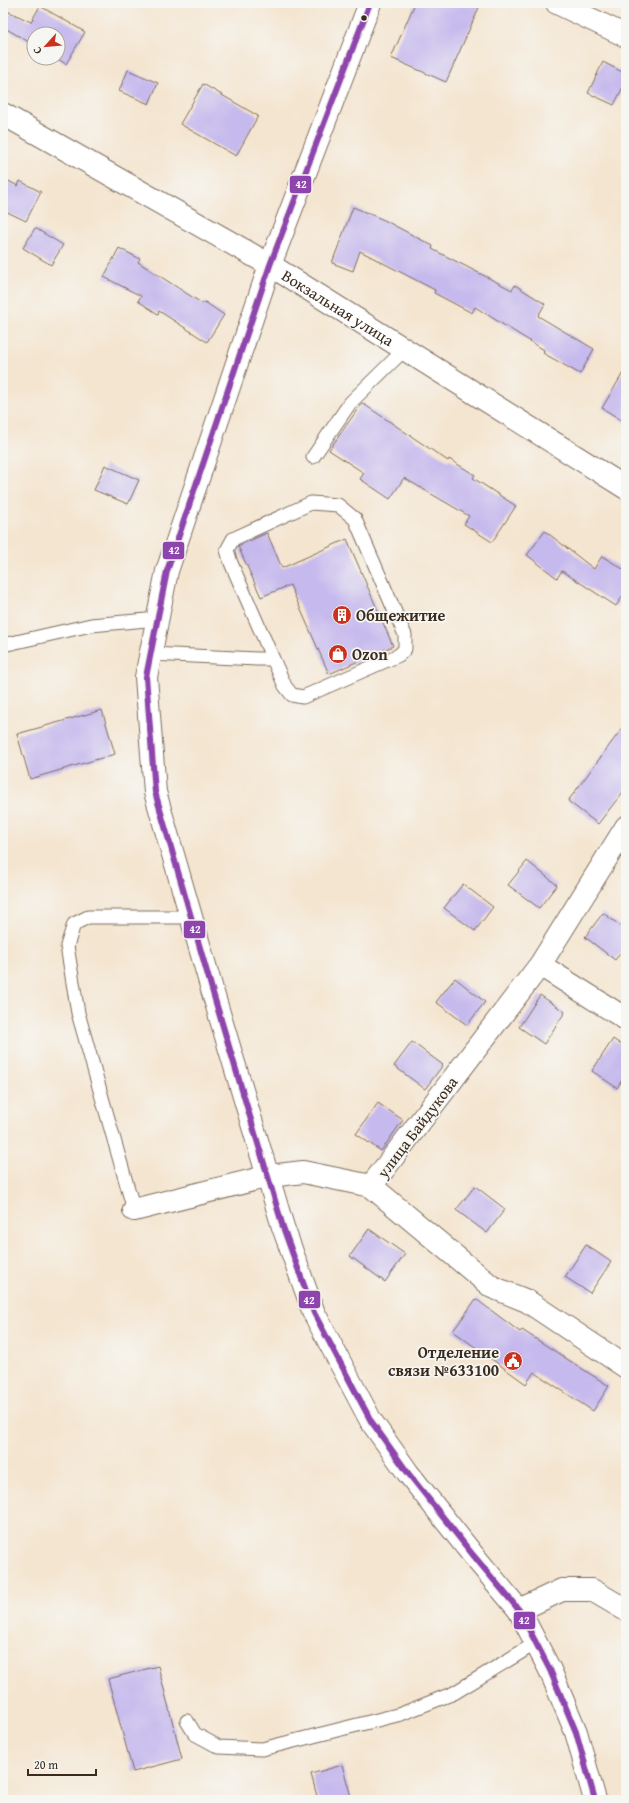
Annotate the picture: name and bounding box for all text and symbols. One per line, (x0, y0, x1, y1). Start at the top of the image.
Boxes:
unlabelled marker (359, 13, 369, 23)
north arrow (26, 26, 66, 66)
text: С (29, 44, 46, 57)
line badge: 42 (289, 175, 312, 194)
text: 42 (295, 176, 307, 192)
street label: Вокзальная улица (277, 263, 399, 352)
line badge: 42 (162, 541, 185, 560)
text: 42 (168, 542, 180, 558)
place label: Общежитие (356, 603, 446, 627)
building icon: Общежитие (331, 604, 353, 626)
place label: Ozon (352, 642, 388, 666)
shop icon: Ozon (327, 643, 349, 665)
line badge: 42 (183, 920, 206, 939)
text: 42 (189, 921, 201, 937)
street label: улица Байдукова (370, 1071, 463, 1184)
line badge: 42 (298, 1290, 321, 1309)
text: 42 (303, 1292, 315, 1308)
place label: Отделение связи №633100 (388, 1340, 499, 1382)
public building icon: Отделение связи №633100 (502, 1350, 524, 1372)
line badge: 42 (513, 1611, 536, 1630)
text: 42 (518, 1612, 530, 1628)
scale bar (28, 1751, 96, 1777)
text: 20 m (34, 1756, 58, 1773)

